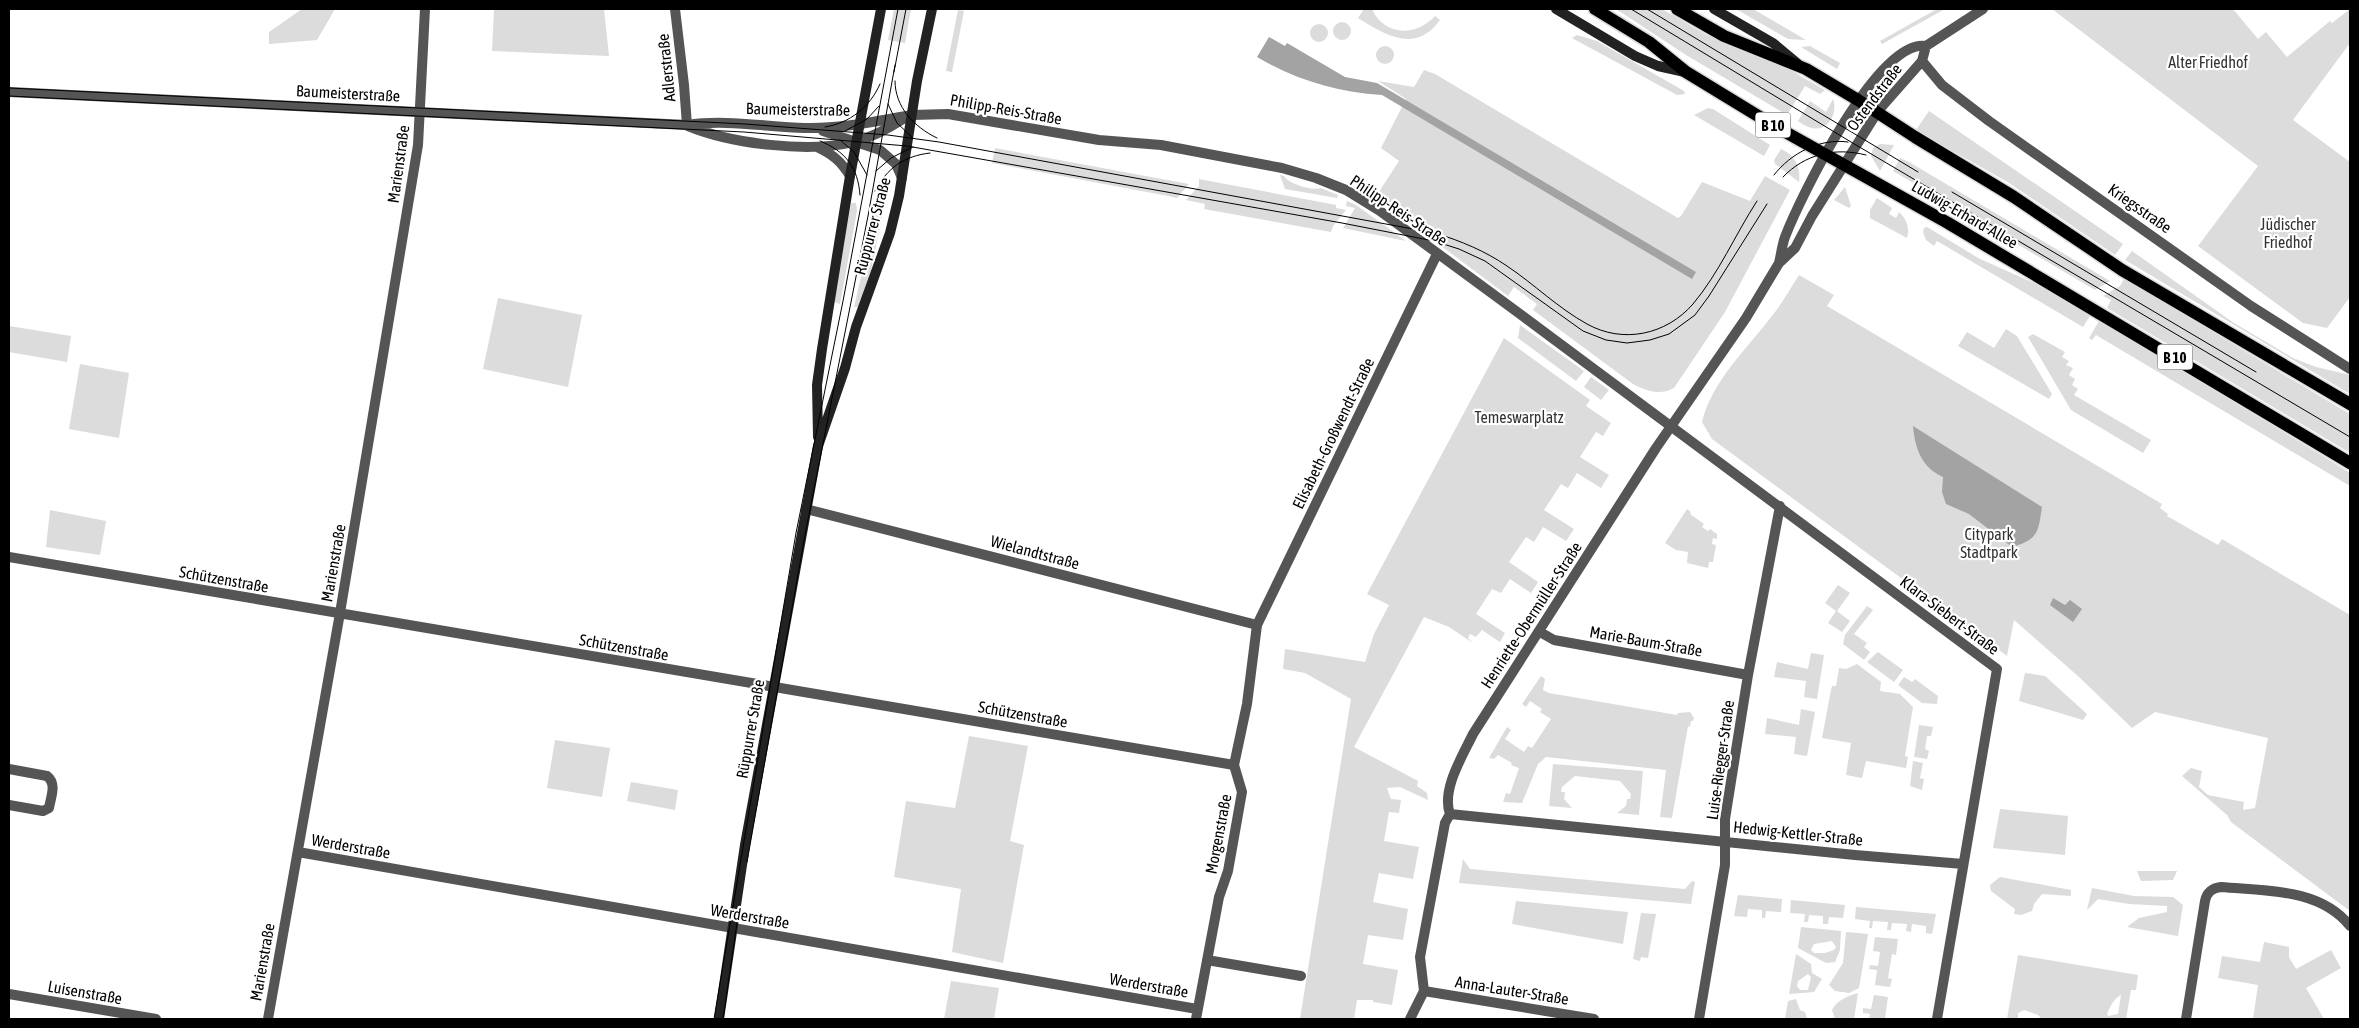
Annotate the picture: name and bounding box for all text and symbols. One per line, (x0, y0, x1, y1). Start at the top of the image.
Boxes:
street label: Adlerstraße (653, 33, 679, 103)
park label: Alter Friedhof (2168, 53, 2248, 71)
street label: Ostendstraße (1843, 60, 1905, 134)
street label: Baumeisterstraße (296, 81, 400, 105)
street label: Philipp-Reis-Straße (949, 90, 1063, 129)
street label: Baumeisterstraße (746, 99, 850, 119)
road number: B 10 (1756, 112, 1790, 138)
street label: Marienstraße (384, 124, 412, 204)
street label: Philipp-Reis-Straße (1347, 171, 1451, 250)
street label: Rüppurrer Straße (850, 175, 895, 277)
street label: Ludwig-Erhard-Allee (1908, 176, 2021, 252)
street label: Kriegsstraße (2104, 180, 2175, 237)
park label: Jüdischer Friedhof (2260, 215, 2316, 251)
road number: B 10 (2158, 344, 2192, 370)
street label: Elisabeth-Großwendt-Straße (1289, 355, 1377, 511)
park label: Temeswarplatz (1475, 408, 1564, 427)
street label: Marienstraße (317, 523, 349, 603)
park label: Citypark Stadtpark (1960, 525, 2018, 562)
street label: Wielandtstraße (989, 532, 1081, 572)
street label: Henriette-Obermüller-Straße (1477, 539, 1585, 691)
street label: Schützenstraße (178, 562, 270, 596)
street label: Klara-Siebert-Straße (1897, 572, 2003, 658)
street label: Marie-Baum-Straße (1588, 622, 1704, 660)
street label: Schützenstraße (578, 630, 670, 664)
street label: Rüppurrer Straße (732, 678, 769, 780)
street label: Schützenstraße (977, 697, 1069, 731)
street label: Luise-Riegger-Straße (1703, 699, 1738, 821)
street label: Morgenstraße (1201, 793, 1236, 876)
street label: Hedwig-Kettler-Straße (1732, 817, 1864, 850)
street label: Werderstraße (310, 830, 392, 862)
street label: Werderstraße (709, 900, 791, 932)
street label: Marienstraße (246, 922, 278, 1002)
street label: Werderstraße (1108, 969, 1190, 1001)
street label: Anna-Lauter-Straße (1454, 972, 1570, 1008)
street label: Luisenstraße (46, 977, 124, 1007)

